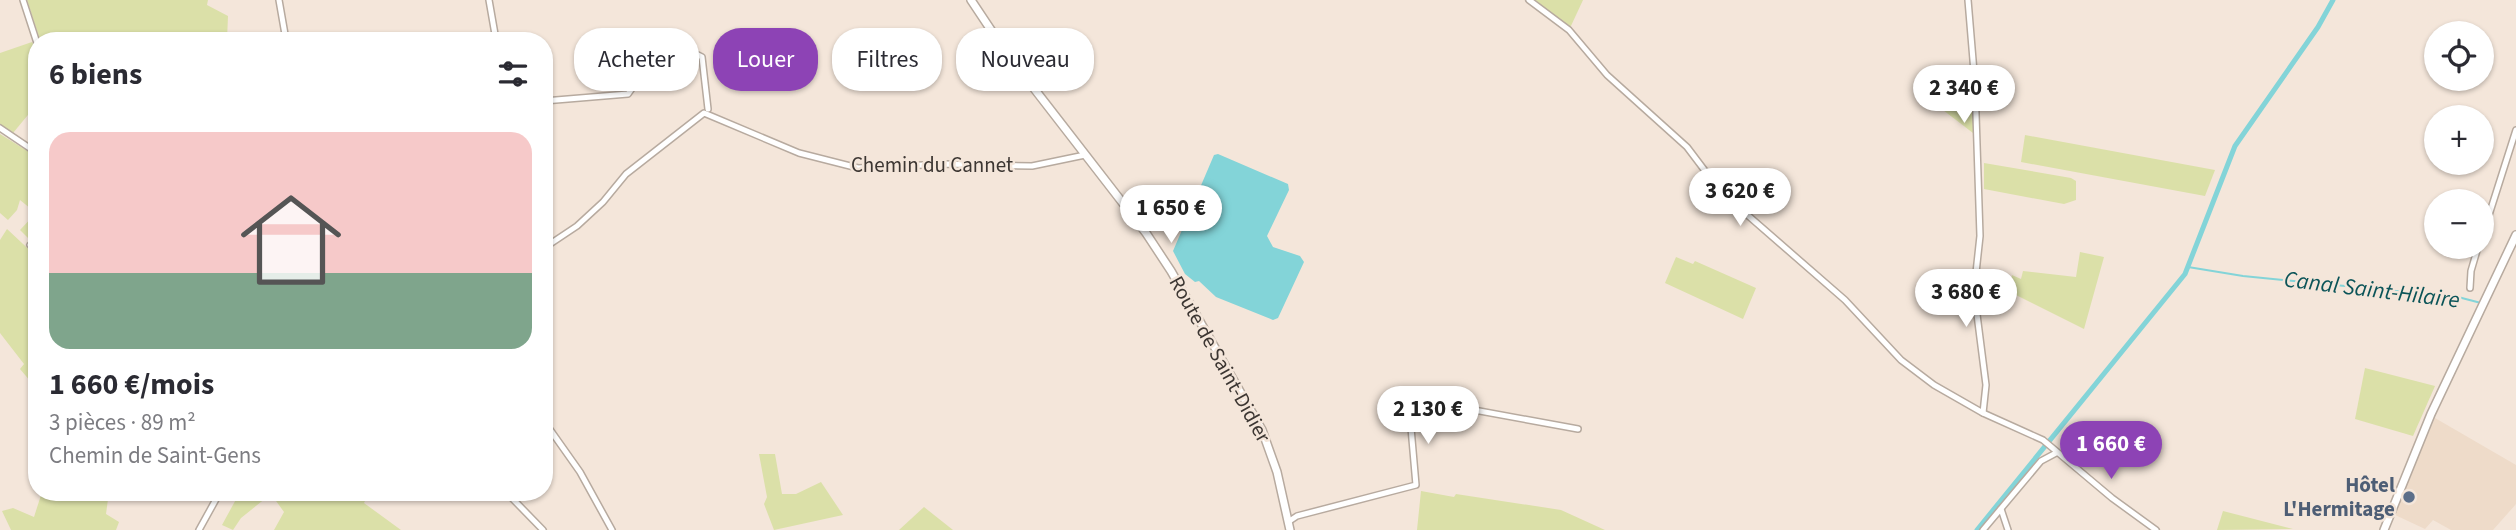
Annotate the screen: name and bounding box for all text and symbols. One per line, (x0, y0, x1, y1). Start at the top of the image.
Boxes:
map controls (2424, 21, 2494, 259)
button: locate (2424, 21, 2494, 91)
chip: Acheter (574, 28, 699, 91)
chip: Louer (713, 28, 818, 91)
chip: Filtres (832, 28, 942, 91)
chip: Nouveau (956, 28, 1094, 91)
text: 6 biens (49, 53, 142, 96)
icon: filters (494, 55, 532, 93)
pin: 2 340 € (1899, 66, 2029, 125)
text: 2 340 € (1929, 71, 1999, 104)
button: + (2424, 105, 2494, 175)
street label: Chemin du Cannet (851, 150, 1013, 180)
pin: 3 620 € (1675, 168, 1805, 228)
text: 3 620 € (1705, 174, 1775, 207)
icon: home (228, 177, 354, 303)
pin: 1 650 € (1106, 186, 1236, 245)
button: − (2424, 189, 2494, 259)
text: 1 650 € (1136, 191, 1206, 224)
water label: Canal Saint-Hilaire (2282, 262, 2462, 317)
street label: Route de Saint-Didier (1162, 270, 1279, 448)
pin: 3 680 € (1901, 270, 2031, 329)
text: 3 680 € (1931, 275, 2001, 308)
text: 1 660 €/mois (49, 363, 214, 406)
pin: 2 130 € (1363, 386, 1493, 446)
text: 2 130 € (1393, 392, 1463, 425)
text: 3 pièces · 89 m² (49, 406, 196, 439)
pin: 1 660 € (2046, 421, 2176, 481)
text: 1 660 € (2076, 427, 2146, 460)
text: Chemin de Saint-Gens (49, 439, 261, 472)
place label: Hôtel L'Hermitage (2283, 470, 2395, 524)
marker: Hôtel L'Hermitage (2401, 489, 2417, 505)

